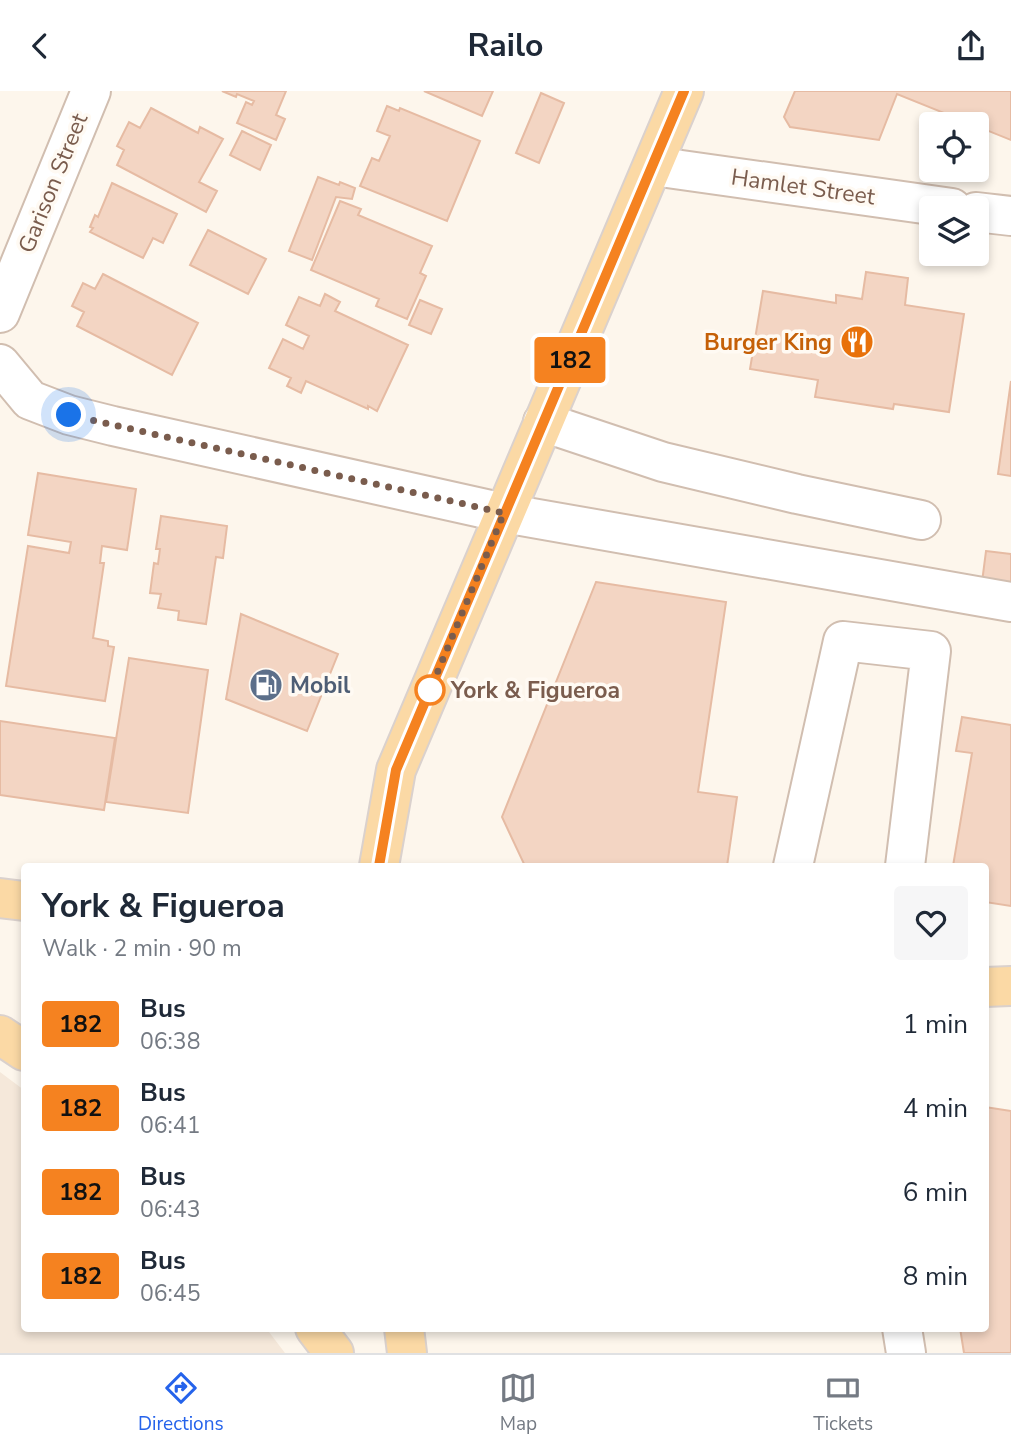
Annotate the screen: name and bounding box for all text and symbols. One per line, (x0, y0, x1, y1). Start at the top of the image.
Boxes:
text: Railo (468, 24, 543, 67)
icon: back (21, 27, 59, 65)
icon: share (952, 27, 990, 65)
street label: Garison Street (11, 108, 95, 257)
map controls (919, 112, 989, 266)
button: locate (919, 112, 989, 182)
street label: Hamlet Street (729, 162, 878, 213)
button: layers (919, 196, 989, 266)
restaurant icon: Burger King (838, 323, 876, 361)
place label: Burger King (704, 327, 832, 358)
line badge: 182 (530, 337, 610, 383)
text: 182 (548, 344, 592, 376)
your location (51, 397, 86, 432)
fuel station icon: Mobil (247, 666, 285, 704)
place label: Mobil (290, 670, 351, 701)
marker: York & Figueroa (415, 675, 445, 705)
place label: York & Figueroa (450, 675, 620, 706)
text: York & Figueroa (42, 884, 285, 929)
button: heart (894, 886, 968, 960)
text: Walk · 2 min · 90 m (42, 933, 242, 964)
text: Bus (140, 991, 186, 1026)
text: 1 min (903, 1007, 968, 1042)
text: 182 (59, 1008, 102, 1040)
text: 06:38 (140, 1026, 200, 1057)
text: Bus (140, 1075, 186, 1110)
text: 4 min (903, 1091, 968, 1126)
text: 182 (59, 1092, 102, 1124)
text: 06:41 (140, 1110, 200, 1141)
text: Bus (140, 1159, 186, 1194)
text: 6 min (903, 1175, 968, 1210)
text: 182 (59, 1176, 102, 1208)
text: 06:43 (140, 1194, 200, 1225)
text: Bus (140, 1243, 186, 1278)
text: 8 min (903, 1259, 968, 1294)
text: 182 (59, 1260, 102, 1292)
text: 06:45 (140, 1278, 200, 1309)
tab: Directions (138, 1369, 224, 1437)
tab: Map (499, 1369, 537, 1437)
tab: Tickets (813, 1369, 873, 1437)

